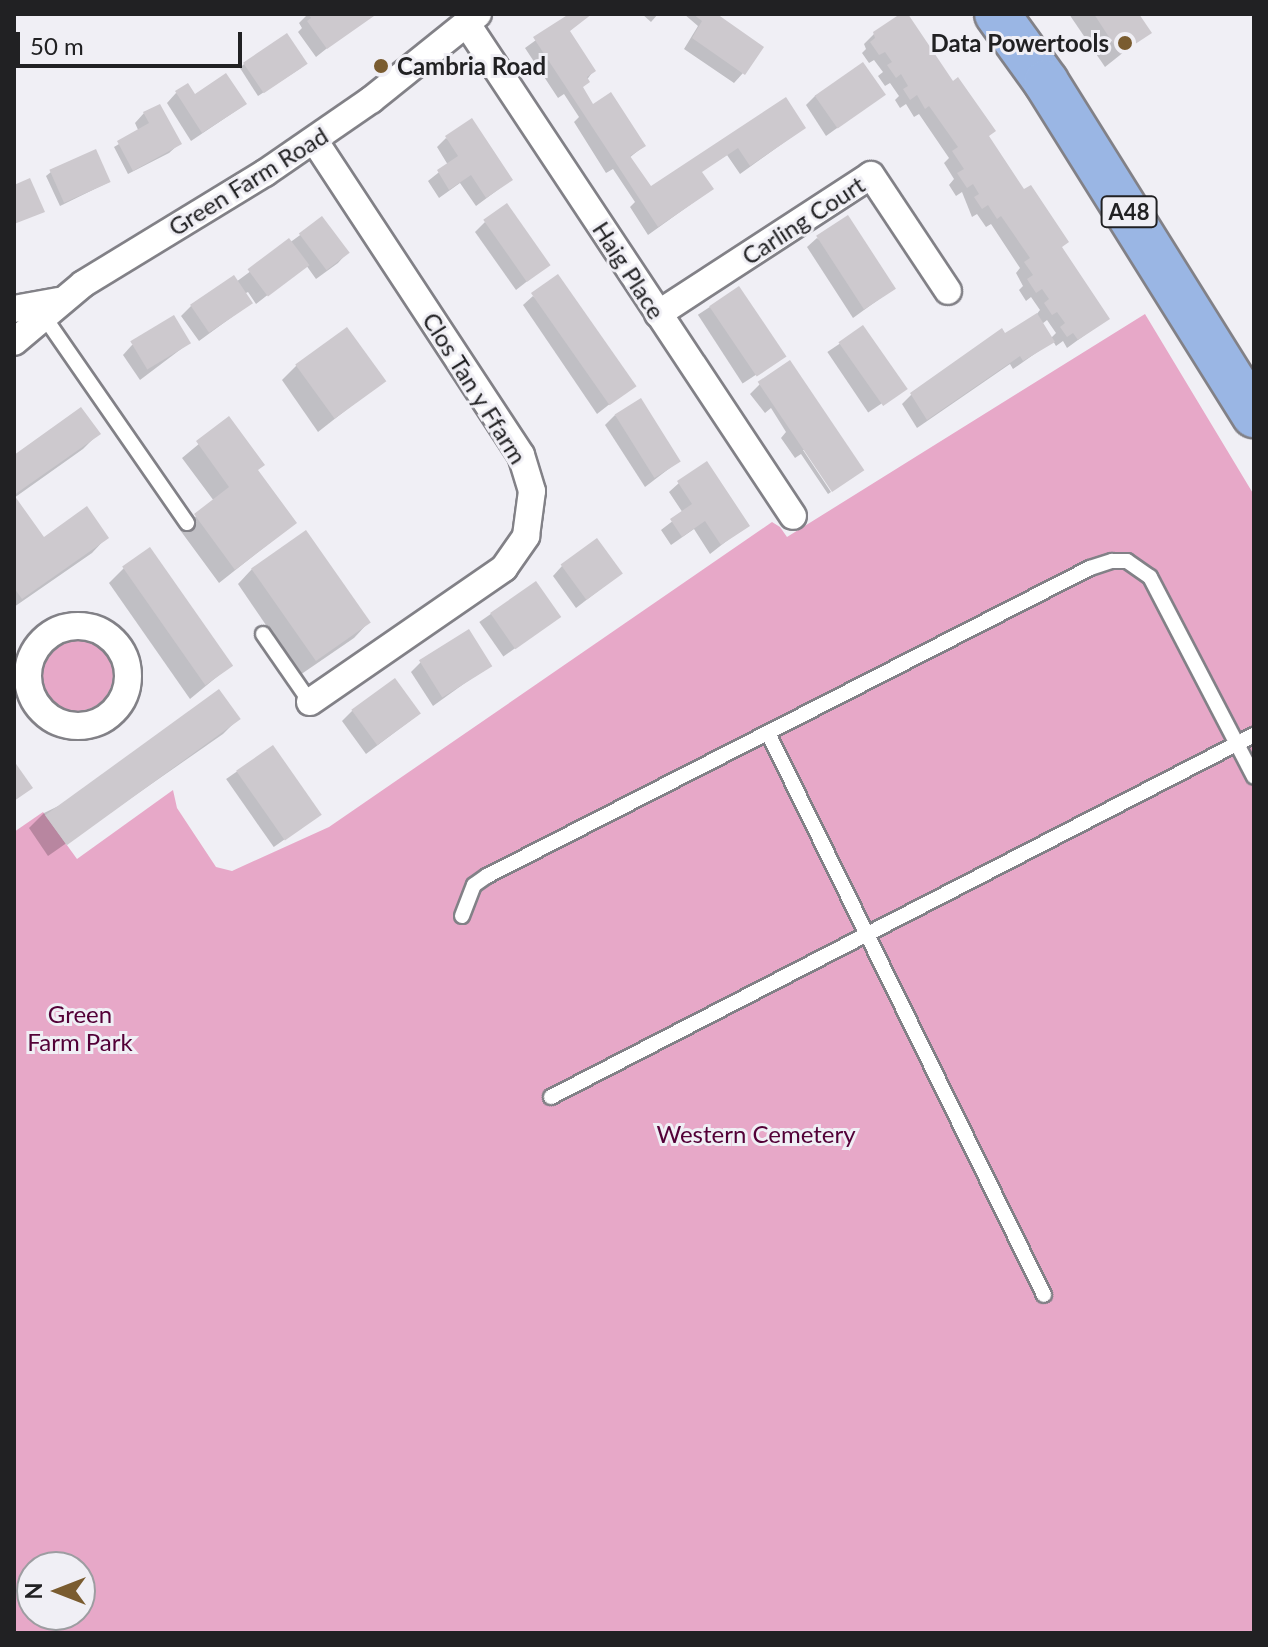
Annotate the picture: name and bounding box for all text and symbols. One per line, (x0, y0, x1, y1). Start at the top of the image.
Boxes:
scale bar (20, 16, 246, 66)
place label: Data Powertools (930, 29, 1109, 57)
text: 50 m (30, 31, 84, 60)
marker: Data Powertools (1116, 34, 1134, 52)
place label: Cambria Road (397, 52, 546, 80)
marker: Cambria Road (372, 57, 390, 75)
street label: Green Farm Road (163, 121, 333, 241)
street label: Carling Court (736, 170, 870, 270)
road number: A48 (1099, 194, 1159, 230)
street label: Haig Place (587, 216, 671, 324)
street label: Clos Tan y Ffarm (416, 306, 534, 470)
park label: Green Farm Park (27, 1000, 133, 1056)
park label: Western Cemetery (656, 1120, 856, 1148)
north arrow (16, 1551, 96, 1631)
text: N (20, 1583, 47, 1599)

